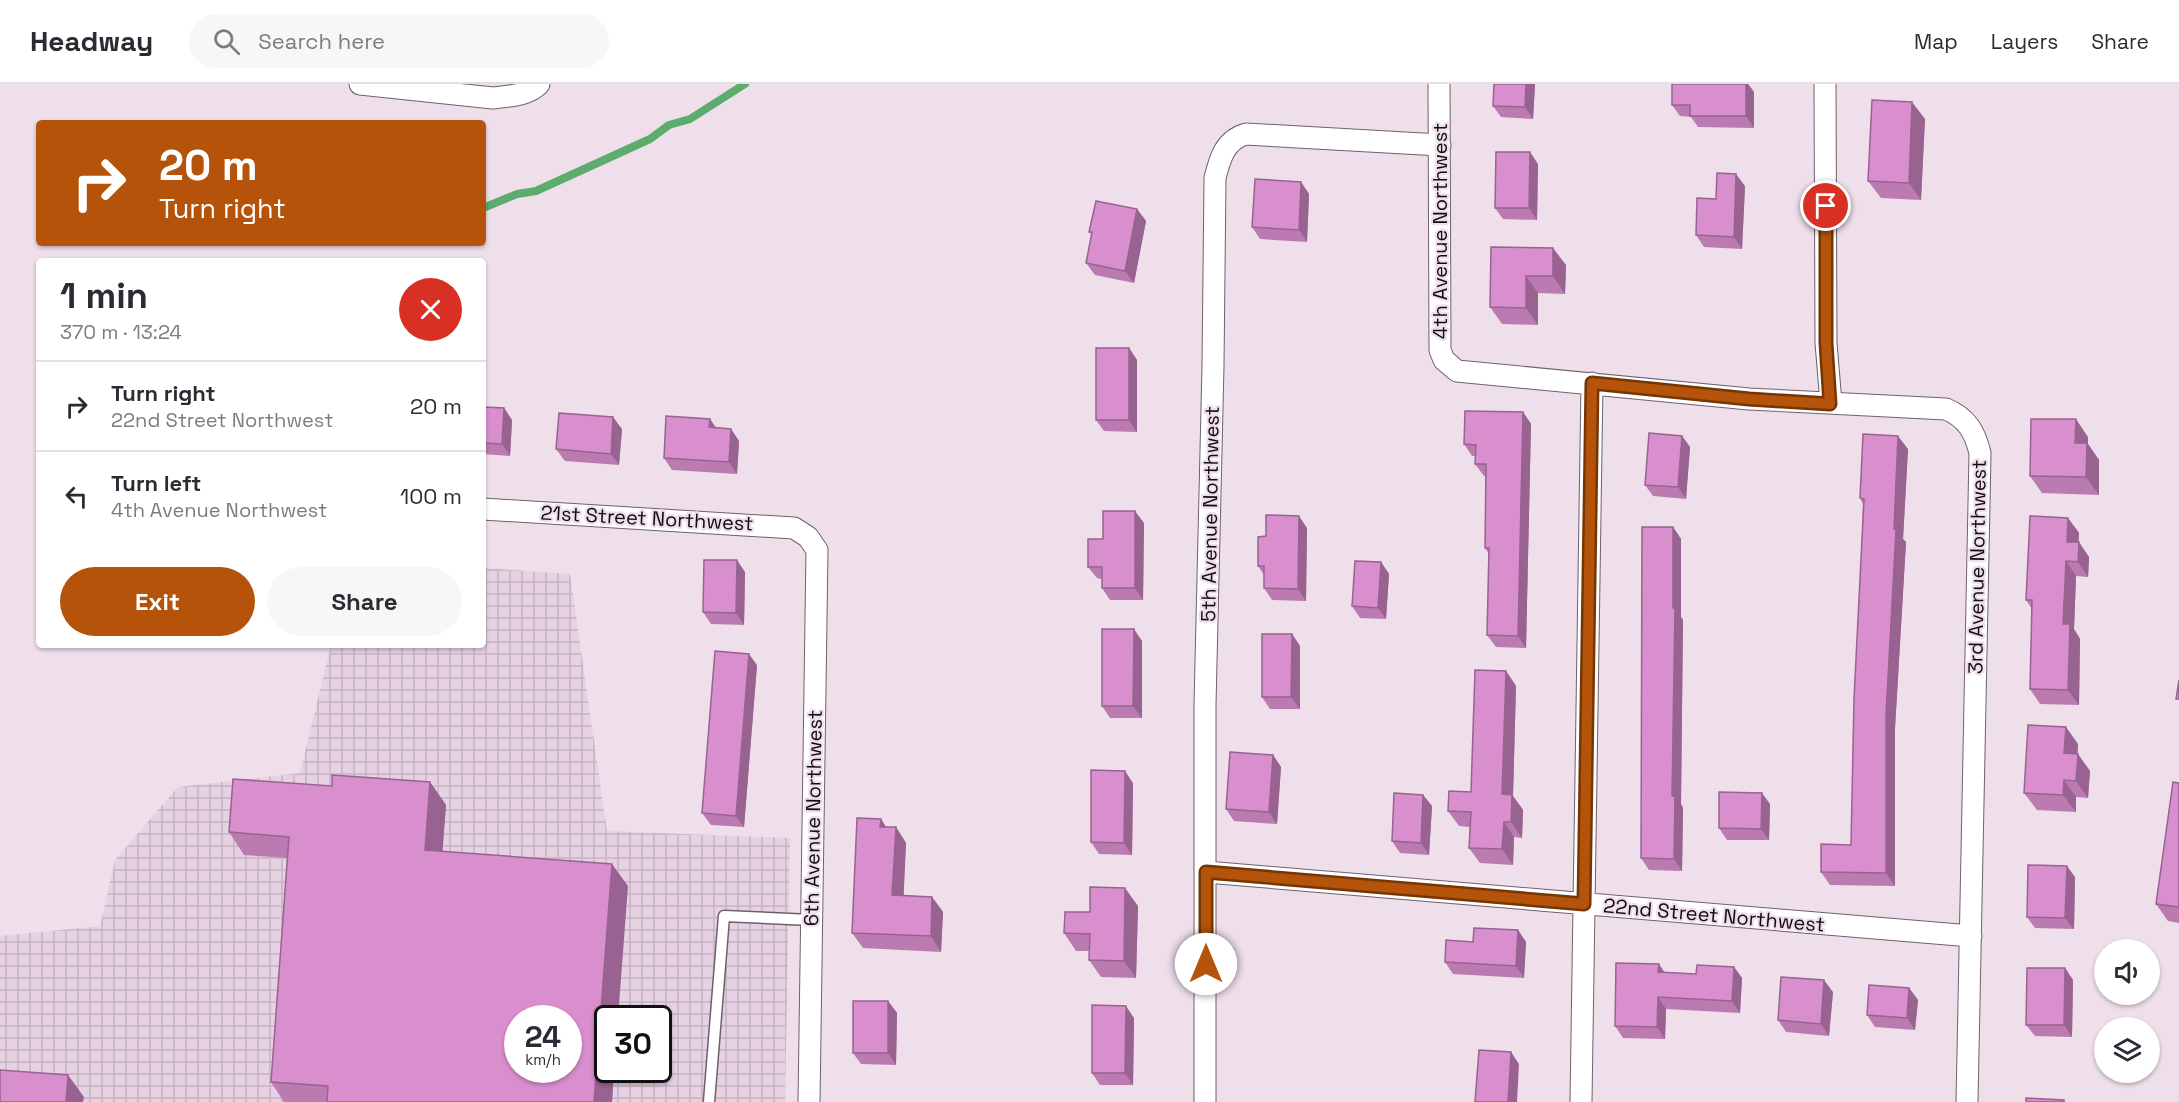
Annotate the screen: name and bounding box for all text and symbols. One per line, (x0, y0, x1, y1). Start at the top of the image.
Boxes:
search box (189, 14, 609, 68)
text: Headway (30, 23, 153, 59)
icon: search (210, 25, 243, 58)
text: Search here (258, 27, 385, 55)
text: Map (1914, 28, 1958, 55)
text: Layers (1991, 28, 2058, 55)
text: Share (2091, 28, 2149, 55)
street label: 4th Avenue Northwest (1427, 123, 1453, 339)
text: 20 m (159, 139, 258, 192)
icon: right (60, 144, 138, 222)
pin (1800, 180, 1851, 231)
icon: arrive (1809, 189, 1842, 222)
text: Turn right (159, 191, 286, 226)
text: 1 min (60, 273, 148, 319)
button: close (399, 278, 462, 341)
text: 370 m · 13:24 (60, 319, 182, 345)
text: Turn right (111, 379, 216, 407)
icon: right (60, 390, 93, 423)
text: 20 m (410, 392, 462, 420)
street label: 5th Avenue Northwest (1195, 406, 1225, 622)
text: 22nd Street Northwest (111, 407, 333, 433)
street label: 3rd Avenue Northwest (1962, 460, 1992, 674)
text: Turn left (111, 469, 201, 497)
icon: left (60, 480, 93, 513)
text: 100 m (400, 482, 462, 510)
text: 4th Avenue Northwest (111, 497, 327, 523)
street label: 21st Street Northwest (540, 499, 754, 537)
button: Exit (60, 567, 255, 636)
button: Share (267, 567, 462, 636)
street label: 6th Avenue Northwest (798, 710, 828, 926)
street label: 22nd Street Northwest (1602, 892, 1826, 938)
position arrow (1174, 932, 1238, 996)
map controls (2094, 939, 2160, 1083)
button: sound (2094, 939, 2160, 1005)
speed limit sign: 30 (594, 1005, 672, 1083)
text: 24 (525, 1017, 561, 1056)
button: layers (2094, 1017, 2160, 1083)
text: km/h (525, 1050, 561, 1069)

